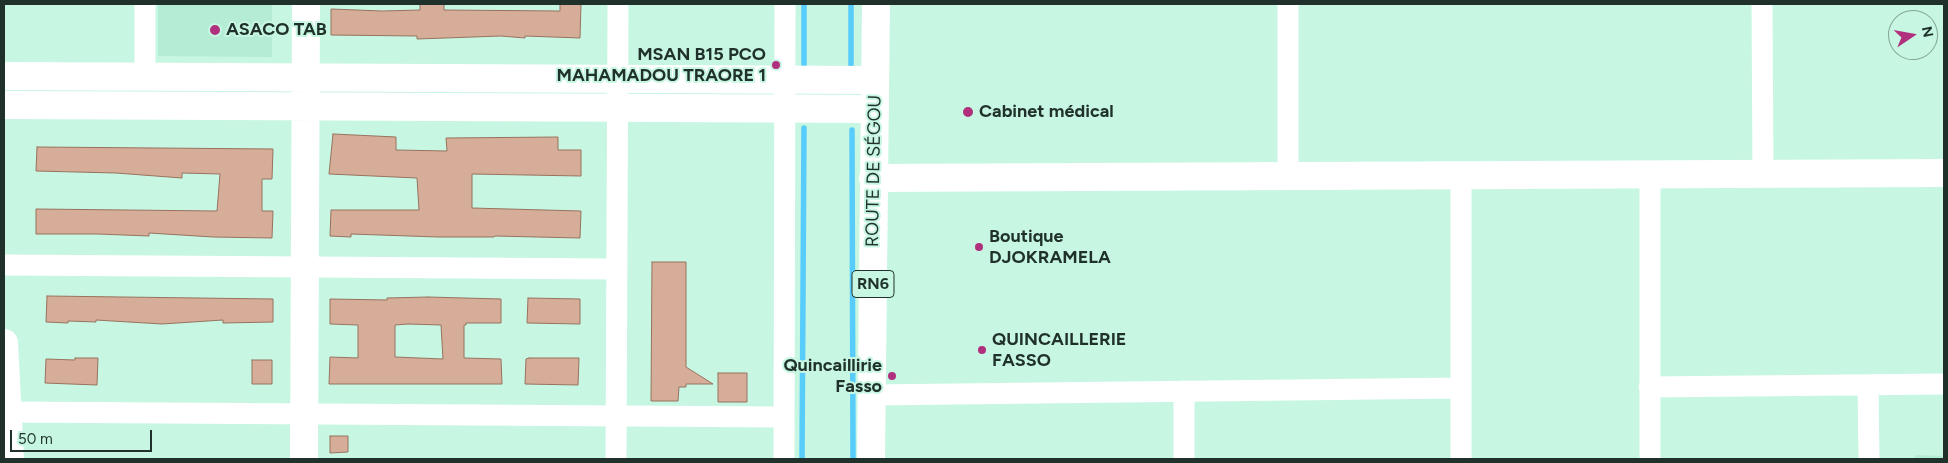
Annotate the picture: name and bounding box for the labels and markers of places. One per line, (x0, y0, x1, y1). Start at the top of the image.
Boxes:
place label: ASACO TAB (226, 19, 327, 41)
marker: ASACO TAB (208, 23, 222, 37)
place label: MSAN B15 PCO MAHAMADOU TRAORE 1 (556, 44, 766, 86)
marker: MSAN B15 PCO MAHAMADOU TRAORE 1 (770, 59, 782, 71)
place label: Cabinet médical (979, 101, 1114, 123)
marker: Cabinet médical (961, 105, 975, 119)
place label: Boutique DJOKRAMELA (989, 226, 1111, 268)
marker: Boutique DJOKRAMELA (973, 241, 985, 253)
place label: QUINCAILLERIE FASSO (992, 329, 1126, 372)
marker: QUINCAILLERIE FASSO (976, 344, 988, 356)
place label: Quincaillirie Fasso (783, 355, 882, 398)
marker: Quincaillirie Fasso (886, 370, 898, 382)

